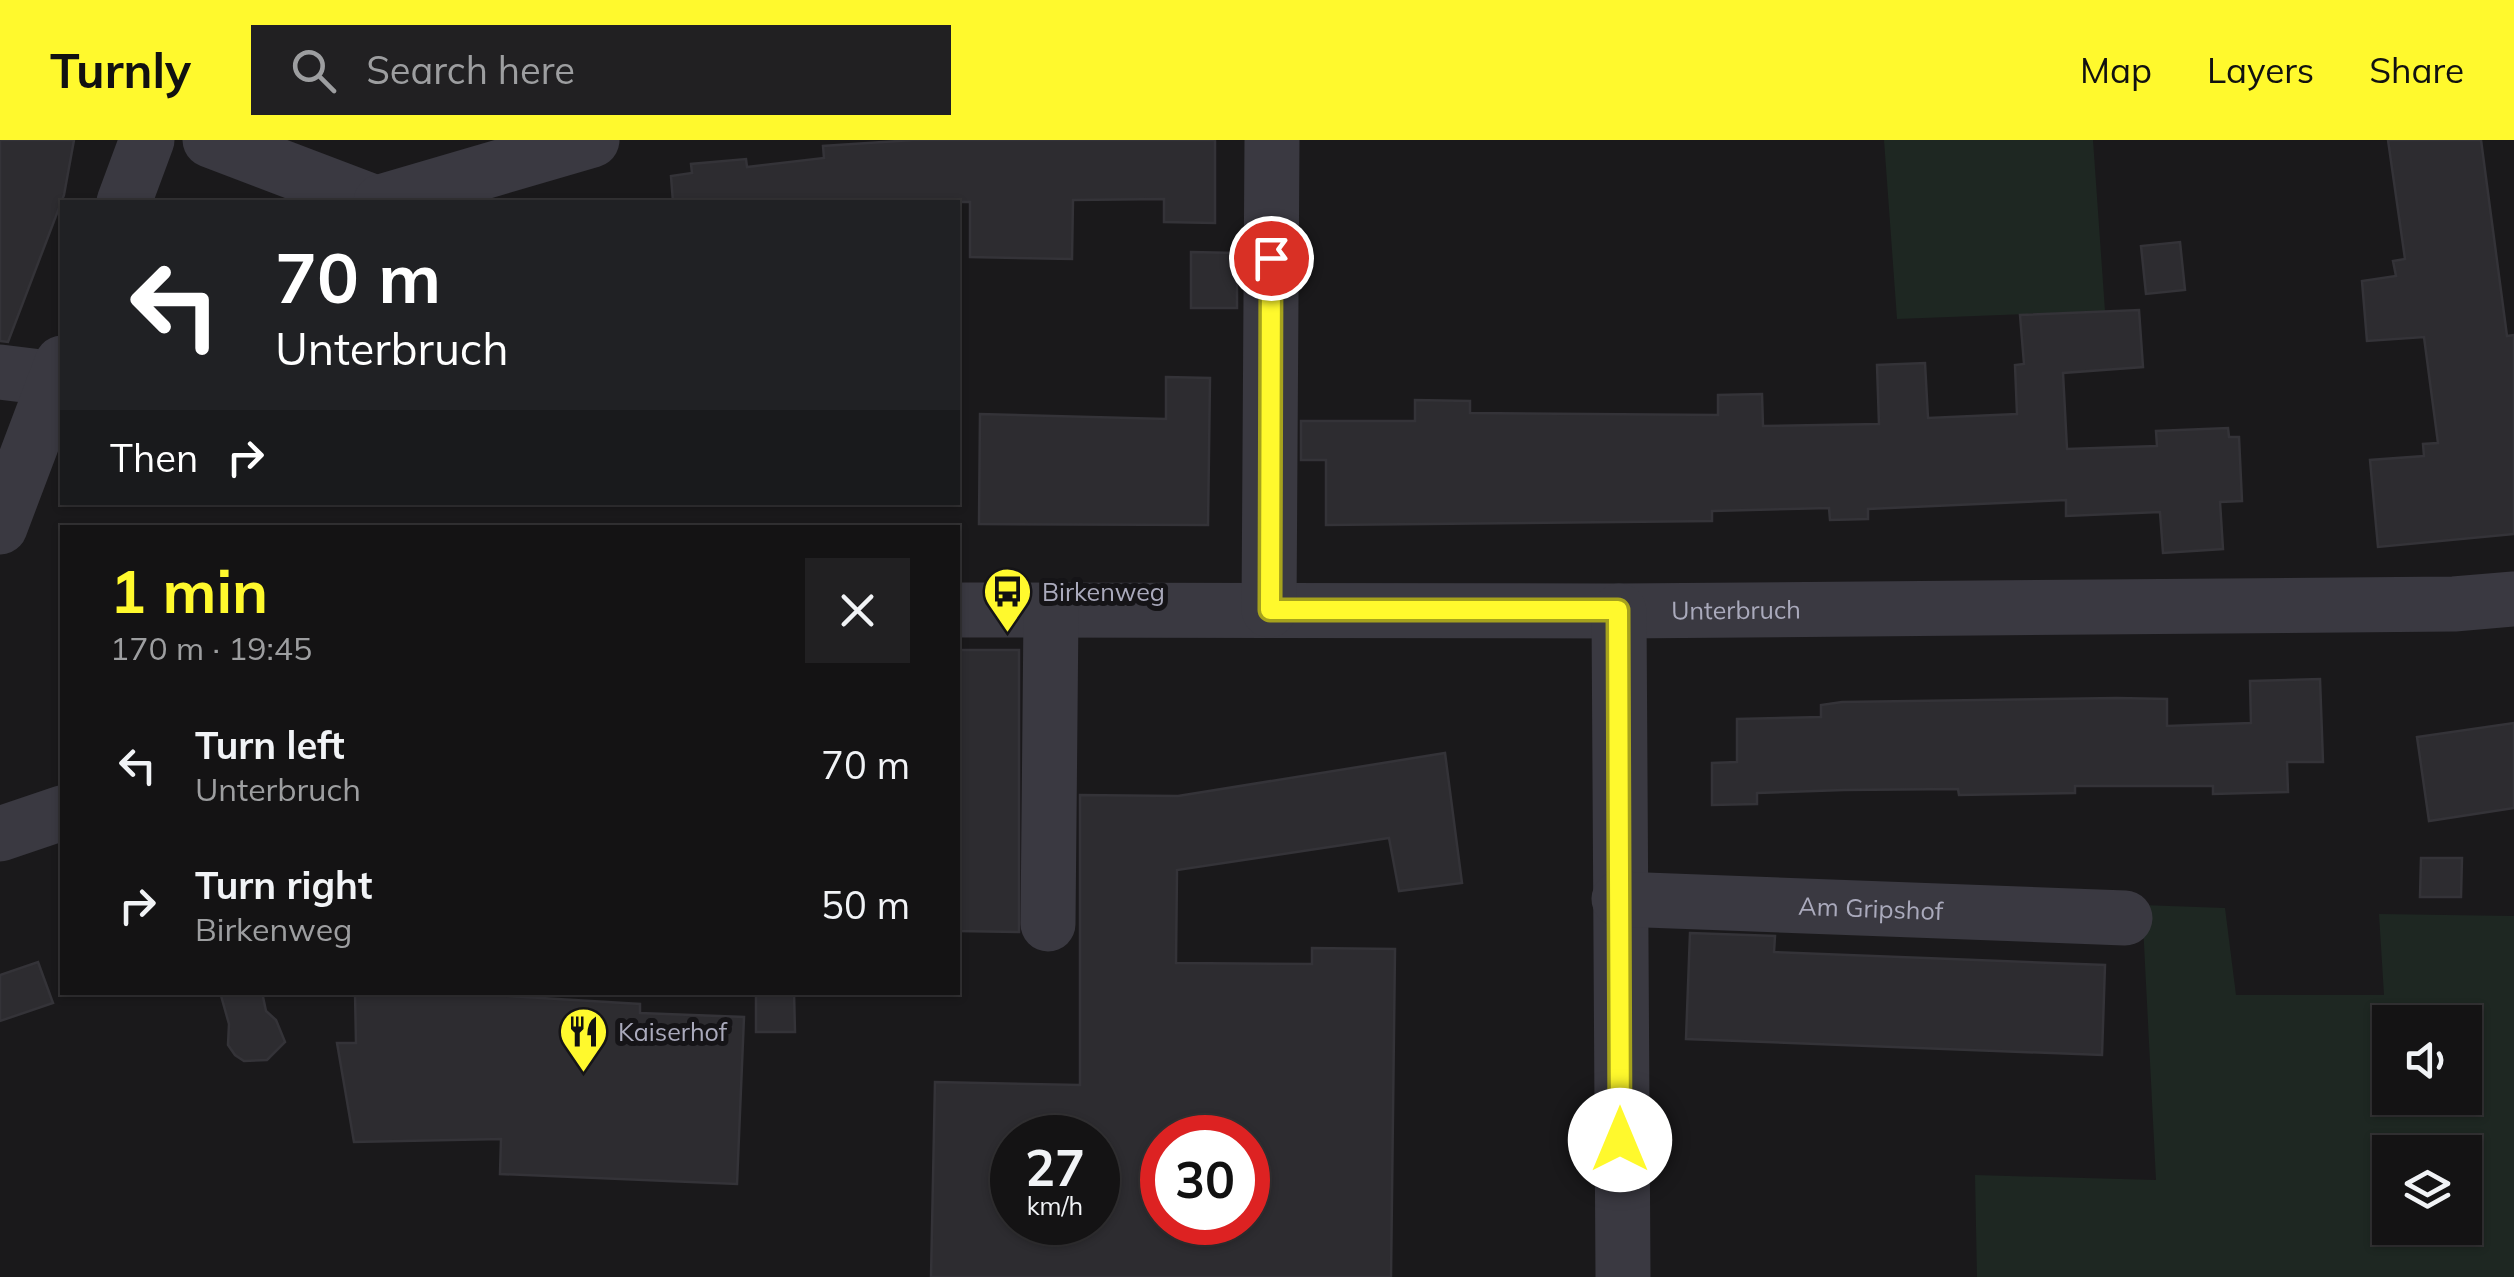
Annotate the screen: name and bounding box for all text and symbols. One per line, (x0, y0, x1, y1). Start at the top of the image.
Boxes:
search box (251, 25, 951, 115)
text: Turnly (50, 40, 191, 100)
icon: search (286, 43, 341, 98)
text: Search here (366, 46, 575, 94)
text: Map (2080, 48, 2152, 92)
text: Layers (2207, 48, 2314, 92)
text: Share (2369, 48, 2464, 92)
pin (1229, 216, 1314, 301)
icon: arrive (1244, 231, 1299, 286)
text: 70 m (275, 233, 441, 321)
icon: left (110, 240, 240, 370)
text: Unterbruch (275, 320, 509, 376)
icon: right (218, 430, 273, 485)
text: Then (110, 434, 198, 482)
text: 1 min (110, 553, 268, 628)
button: close (805, 558, 910, 663)
bus stop icon: Birkenweg (981, 566, 1033, 634)
place label: Birkenweg (1042, 576, 1165, 607)
street label: Unterbruch (1671, 593, 1801, 626)
text: 170 m · 19:45 (110, 628, 312, 668)
text: Turn left (195, 721, 345, 769)
icon: left (110, 738, 165, 793)
text: 70 m (821, 741, 910, 789)
text: Unterbruch (195, 769, 361, 809)
text: Turn right (195, 861, 372, 909)
icon: right (110, 878, 165, 933)
text: 50 m (821, 881, 910, 929)
street label: Am Gripshof (1798, 890, 1944, 926)
text: Birkenweg (195, 909, 352, 949)
map controls (2372, 1005, 2482, 1245)
button: sound (2372, 1005, 2482, 1115)
restaurant icon: Kaiserhof (557, 1006, 609, 1074)
place label: Kaiserhof (618, 1016, 728, 1047)
position arrow (1568, 1088, 1672, 1192)
speed limit sign: 30 (1140, 1115, 1270, 1245)
button: layers (2372, 1135, 2482, 1245)
text: 27 (1025, 1136, 1085, 1199)
text: km/h (1027, 1190, 1083, 1221)

